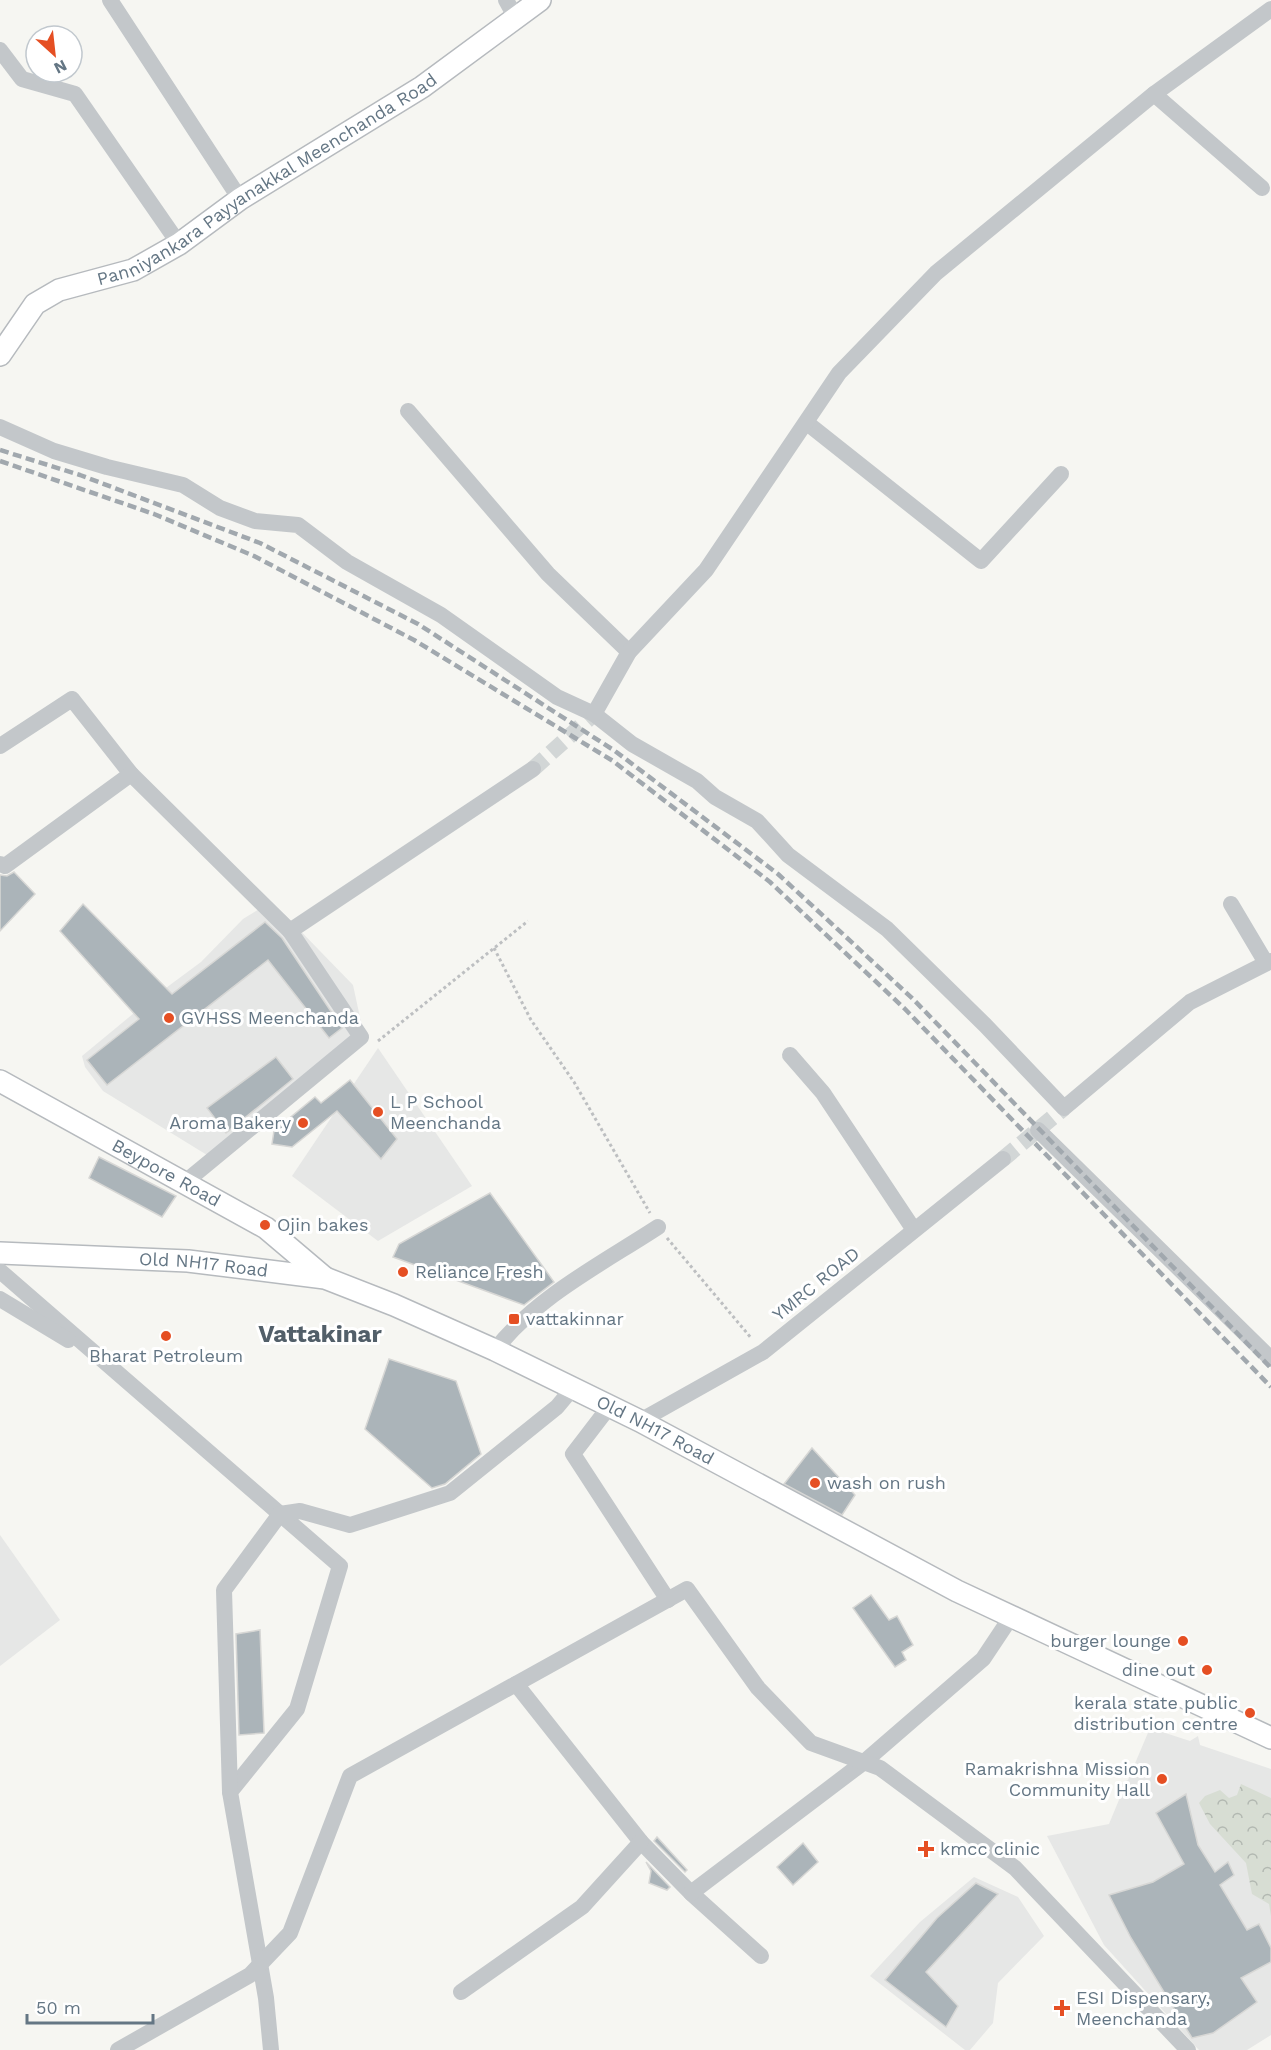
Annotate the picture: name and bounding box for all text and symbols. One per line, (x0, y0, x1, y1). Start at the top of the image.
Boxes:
north arrow (24, 24, 84, 84)
text: N (51, 56, 70, 78)
street label: Panniyankara Payyanakkal Meenchanda Road (95, 69, 441, 289)
place label: GVHSS Meenchanda (181, 1007, 359, 1028)
marker: GVHSS Meenchanda (162, 1011, 176, 1025)
place label: L P School Meenchanda (390, 1091, 501, 1133)
marker: L P School Meenchanda (371, 1105, 385, 1119)
place label: Aroma Bakery (169, 1112, 292, 1133)
marker: Aroma Bakery (296, 1116, 310, 1130)
street label: Beypore Road (109, 1134, 224, 1211)
place label: Ojin bakes (277, 1214, 368, 1235)
marker: Ojin bakes (258, 1218, 272, 1232)
street label: YMRC ROAD (768, 1242, 863, 1325)
street label: Old NH17 Road (139, 1248, 269, 1281)
place label: Reliance Fresh (415, 1261, 544, 1282)
marker: Reliance Fresh (396, 1265, 410, 1279)
place label: vattakinnar (526, 1308, 624, 1329)
marker: vattakinnar (507, 1312, 521, 1326)
district label: Vattakinar (258, 1320, 382, 1348)
marker: Bharat Petroleum (159, 1329, 173, 1343)
place label: Bharat Petroleum (89, 1345, 243, 1366)
street label: Old NH17 Road (593, 1390, 718, 1469)
place label: wash on rush (827, 1472, 946, 1493)
marker: wash on rush (808, 1476, 822, 1490)
place label: burger lounge (1050, 1630, 1171, 1651)
marker: burger lounge (1176, 1634, 1190, 1648)
place label: dine out (1122, 1659, 1195, 1680)
marker: dine out (1200, 1663, 1214, 1677)
place label: kerala state public distribution centre (1073, 1692, 1238, 1734)
marker: kerala state public distribution centre (1243, 1706, 1257, 1720)
place label: Ramakrishna Mission Community Hall (965, 1758, 1150, 1800)
marker: Ramakrishna Mission Community Hall (1155, 1772, 1169, 1786)
place label: kmcc clinic (940, 1838, 1040, 1859)
marker: kmcc clinic (917, 1840, 935, 1858)
scale bar (27, 1987, 153, 2025)
place label: ESI Dispensary, Meenchanda (1076, 1987, 1210, 2029)
text: 50 m (36, 1997, 81, 2018)
marker: ESI Dispensary, Meenchanda (1053, 1999, 1071, 2017)

